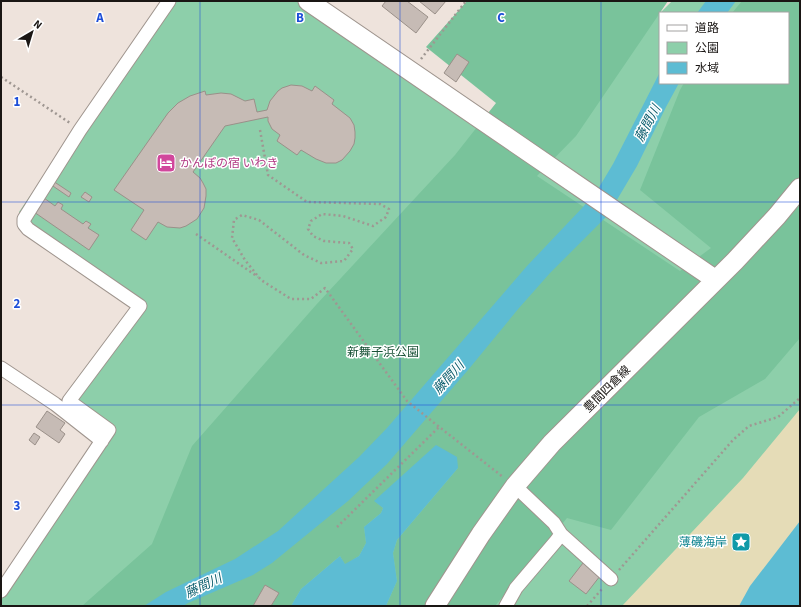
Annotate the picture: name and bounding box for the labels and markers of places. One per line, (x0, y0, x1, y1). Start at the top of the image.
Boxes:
hotel icon: かんぽの宿 いわき (155, 152, 177, 174)
place label: かんぽの宿 いわき (180, 155, 278, 172)
place icon: 薄磯海岸 (730, 531, 752, 553)
place label: 薄磯海岸 (679, 534, 727, 551)

